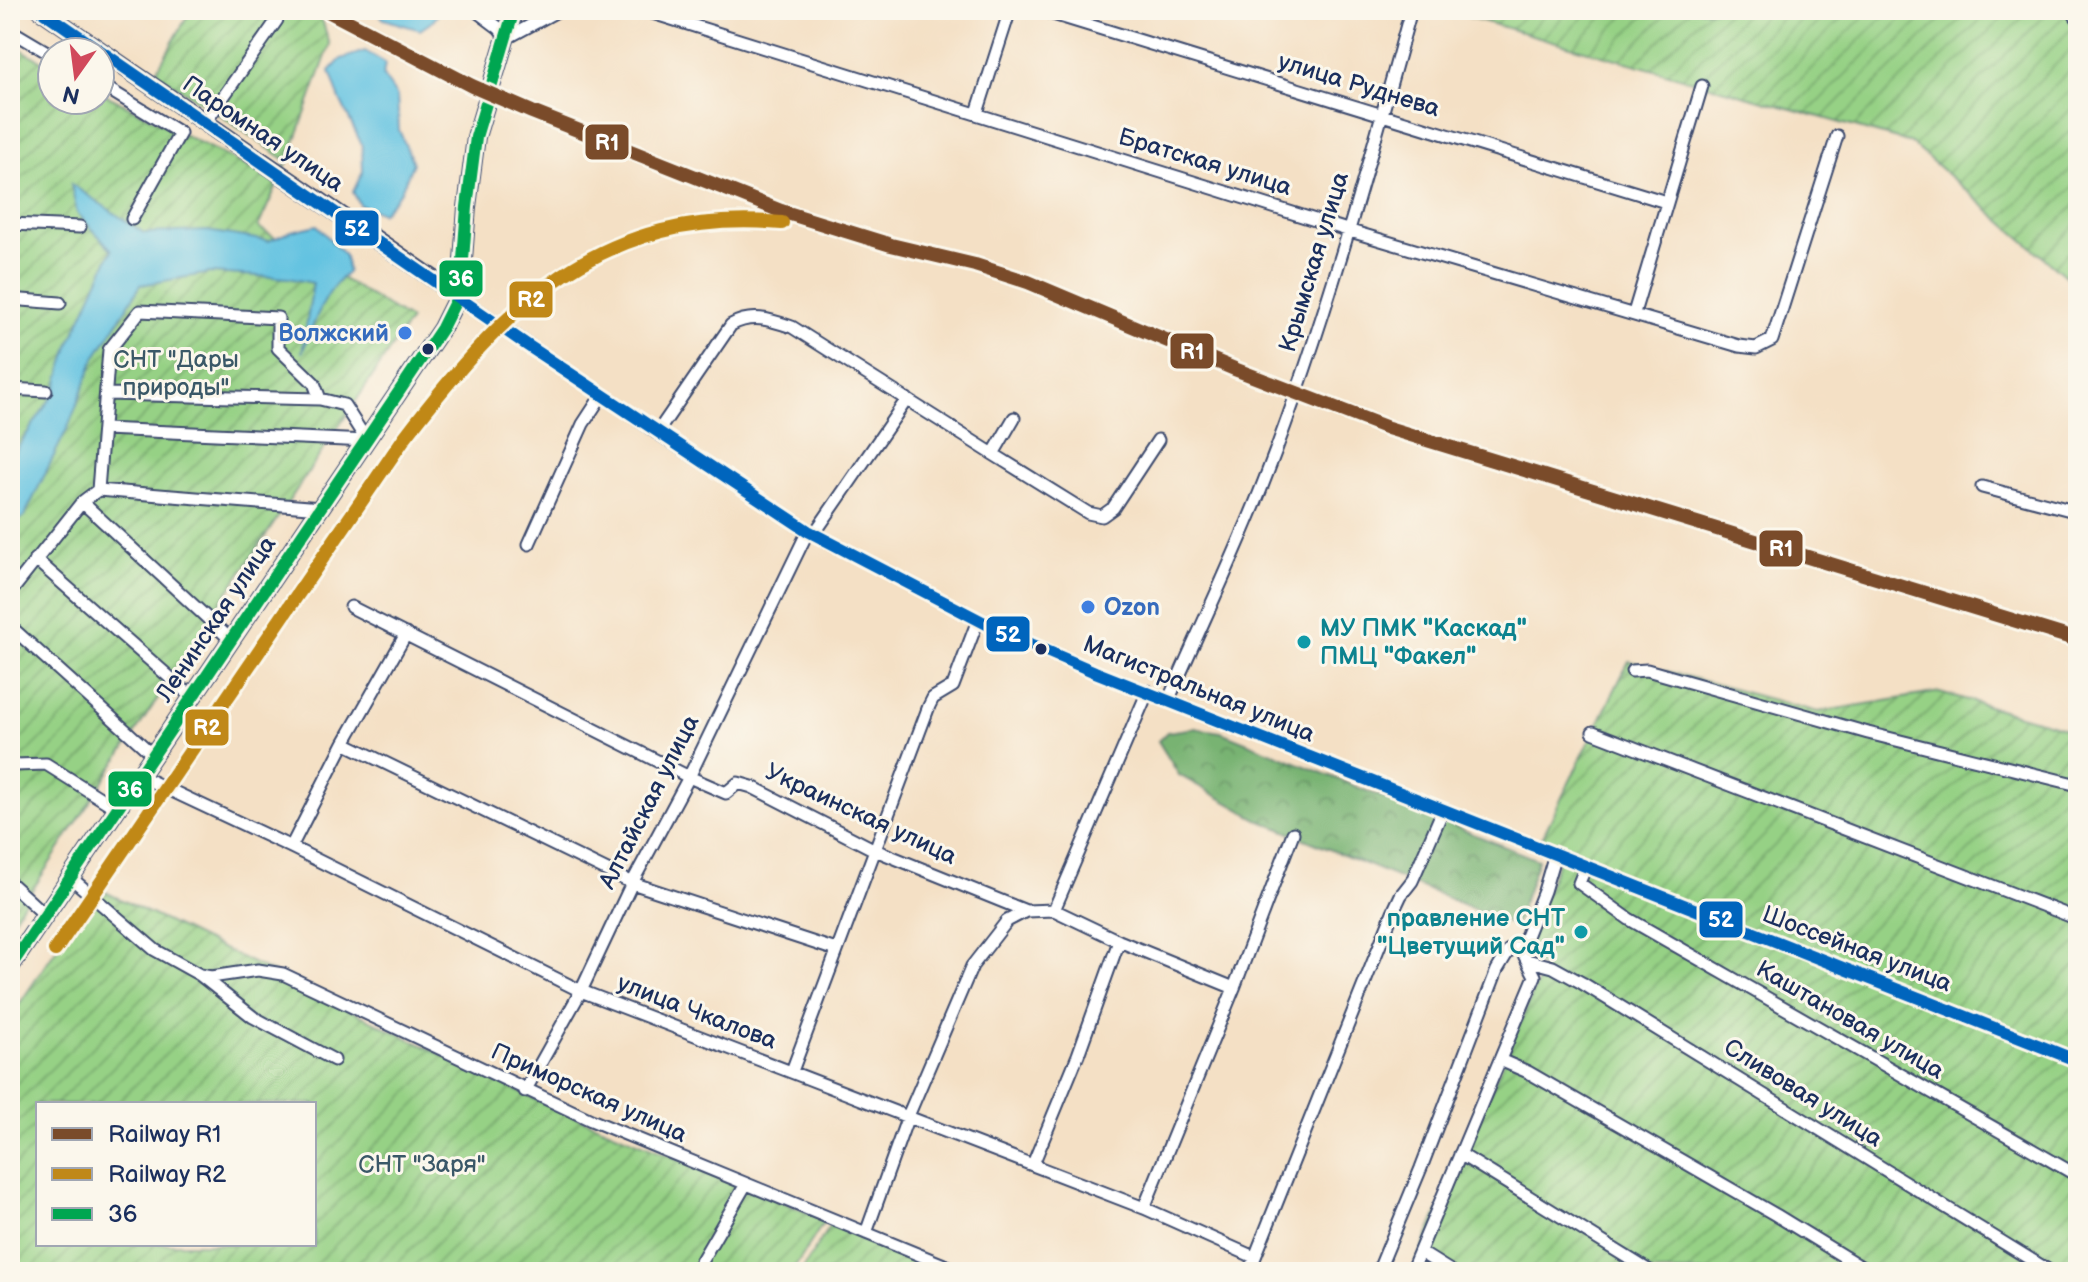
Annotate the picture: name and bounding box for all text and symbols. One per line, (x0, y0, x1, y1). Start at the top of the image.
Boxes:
north arrow (36, 36, 116, 116)
street label: улица Руднева (1275, 47, 1443, 123)
street label: Паромная улица (177, 69, 349, 199)
text: N (60, 79, 83, 109)
street label: Братская улица (1115, 122, 1295, 202)
line badge: R1 (584, 123, 630, 161)
text: R1 (595, 130, 619, 157)
street label: Крымская улица (1273, 169, 1355, 355)
line badge: 52 (334, 209, 380, 247)
text: 52 (344, 216, 370, 243)
line badge: 36 (438, 259, 484, 298)
text: 36 (448, 266, 474, 293)
line badge: R2 (508, 280, 554, 319)
text: R2 (517, 287, 545, 314)
place label: Волжский (278, 319, 389, 348)
marker: Волжский (396, 324, 414, 342)
line badge: R1 (1169, 332, 1215, 370)
text: R1 (1180, 339, 1204, 366)
unlabelled marker (420, 341, 436, 357)
park label: СНТ "Дары природы" (113, 345, 239, 402)
line badge: R1 (1758, 529, 1804, 568)
street label: Ленинская улица (149, 531, 282, 708)
text: R1 (1769, 536, 1793, 563)
place label: Ozon (1104, 593, 1160, 622)
marker: Ozon (1079, 598, 1097, 616)
place label: МУ ПМК "Каскад" ПМЦ "Факел" (1320, 614, 1527, 671)
line badge: 52 (985, 615, 1031, 653)
text: 52 (995, 622, 1021, 649)
street label: Магистральная улица (1079, 629, 1319, 749)
marker: МУ ПМК "Каскад" ПМЦ "Факел" (1295, 633, 1313, 651)
unlabelled marker (1033, 641, 1049, 657)
line badge: R2 (184, 708, 230, 747)
street label: Алтайская улица (592, 710, 705, 895)
text: R2 (193, 715, 221, 742)
street label: Украинская улица (761, 757, 961, 871)
line badge: 36 (107, 770, 153, 808)
text: 36 (117, 777, 143, 804)
line badge: 52 (1698, 900, 1744, 939)
street label: Шоссейная улица (1758, 900, 1956, 998)
place label: правление СНТ "Цветущий Сад" (1377, 904, 1566, 961)
text: 52 (1708, 907, 1734, 934)
marker: правление СНТ "Цветущий Сад" (1572, 923, 1590, 941)
street label: Каштановая улица (1751, 954, 1949, 1086)
street label: улица Чкалова (613, 968, 781, 1056)
street label: Сливовая улица (1718, 1033, 1888, 1153)
street label: Приморская улица (487, 1037, 691, 1149)
legend (36, 1102, 316, 1246)
text: Railway R1 (108, 1120, 221, 1149)
park label: СНТ "Заря" (358, 1150, 486, 1179)
text: Railway R2 (108, 1160, 226, 1189)
text: 36 (108, 1200, 137, 1229)

